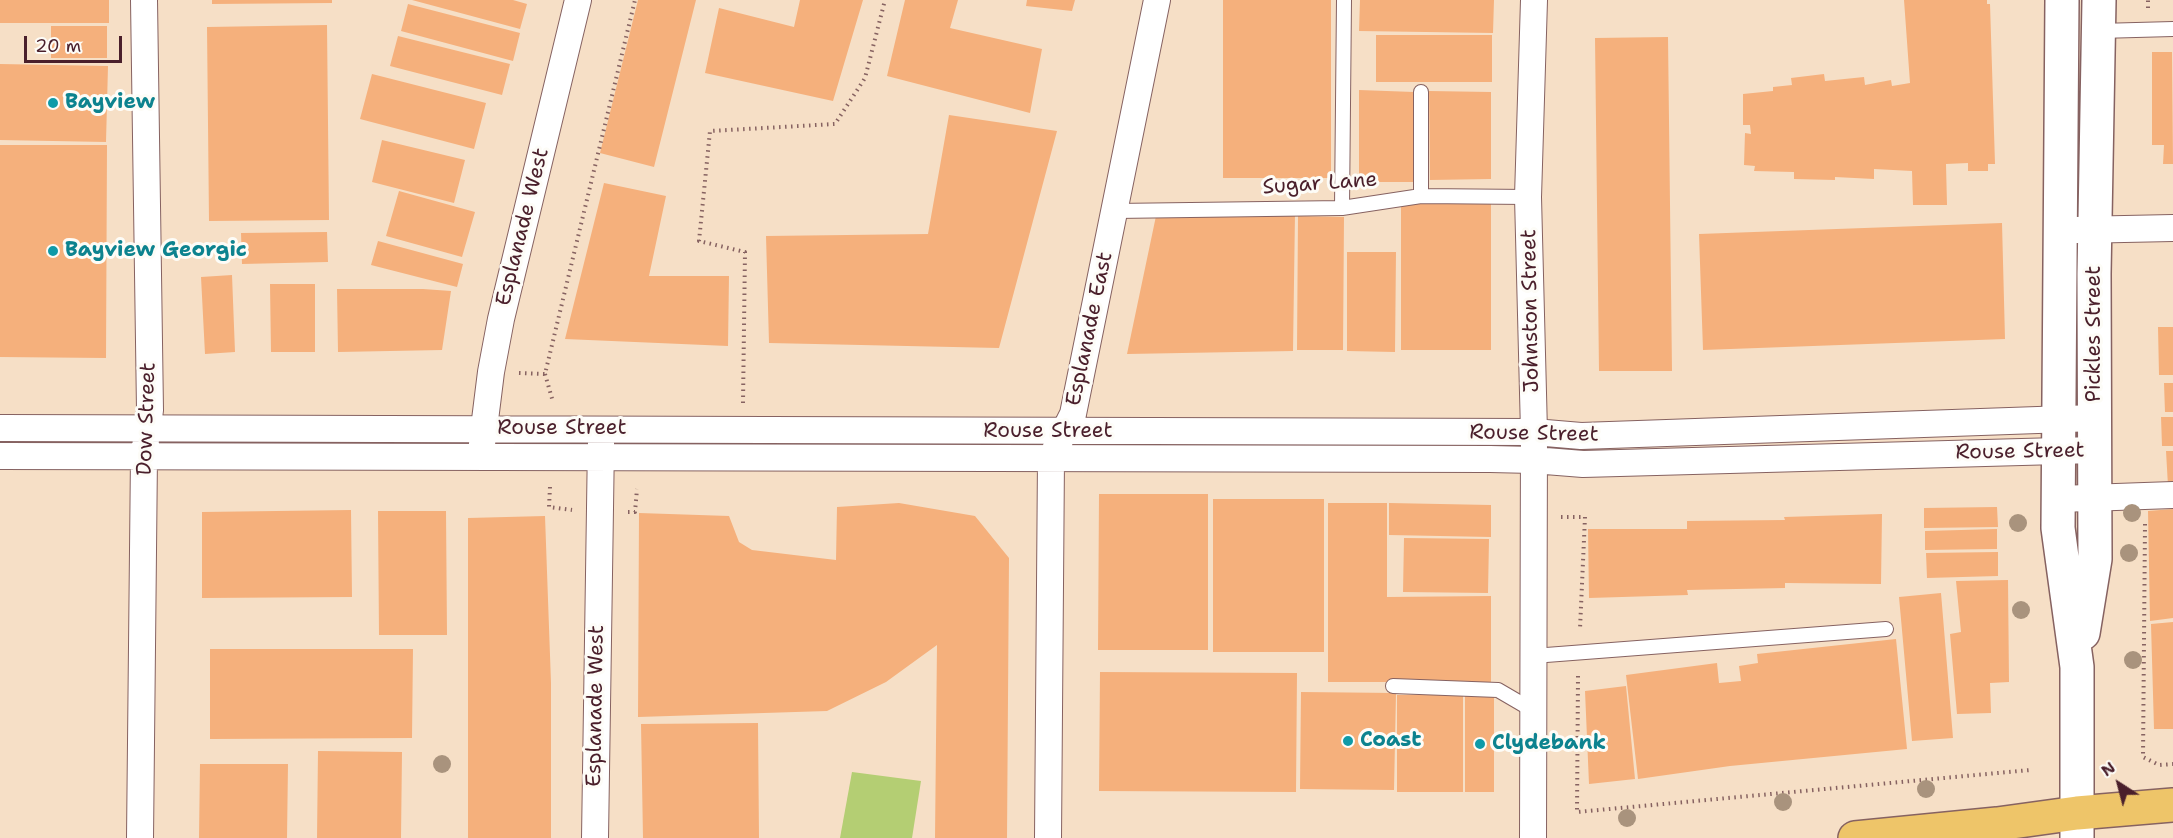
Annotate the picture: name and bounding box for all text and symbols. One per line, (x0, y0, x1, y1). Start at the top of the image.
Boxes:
scale bar (27, 24, 124, 62)
text: 20 m (35, 34, 81, 58)
place label: Bayview (65, 90, 155, 116)
marker: Bayview (46, 96, 60, 110)
street label: Esplanade West (491, 145, 555, 309)
street label: Sugar Lane (1262, 167, 1378, 201)
street label: Johnston Street (1517, 229, 1545, 393)
place label: Bayview Georgic (65, 238, 247, 264)
marker: Bayview Georgic (46, 244, 60, 258)
street label: Esplanade East (1061, 250, 1119, 408)
street label: Pickles Street (2082, 266, 2108, 402)
street label: Dow Street (132, 362, 162, 476)
street label: Rouse Street (497, 416, 627, 442)
street label: Rouse Street (983, 419, 1113, 445)
street label: Rouse Street (1469, 420, 1599, 448)
street label: Rouse Street (1955, 438, 2085, 466)
street label: Esplanade West (582, 625, 610, 787)
place label: Coast (1360, 728, 1422, 754)
place label: Clydebank (1492, 731, 1606, 757)
marker: Coast (1341, 734, 1355, 748)
marker: Clydebank (1473, 737, 1487, 751)
north arrow (2089, 754, 2149, 814)
text: N (2097, 757, 2119, 781)

